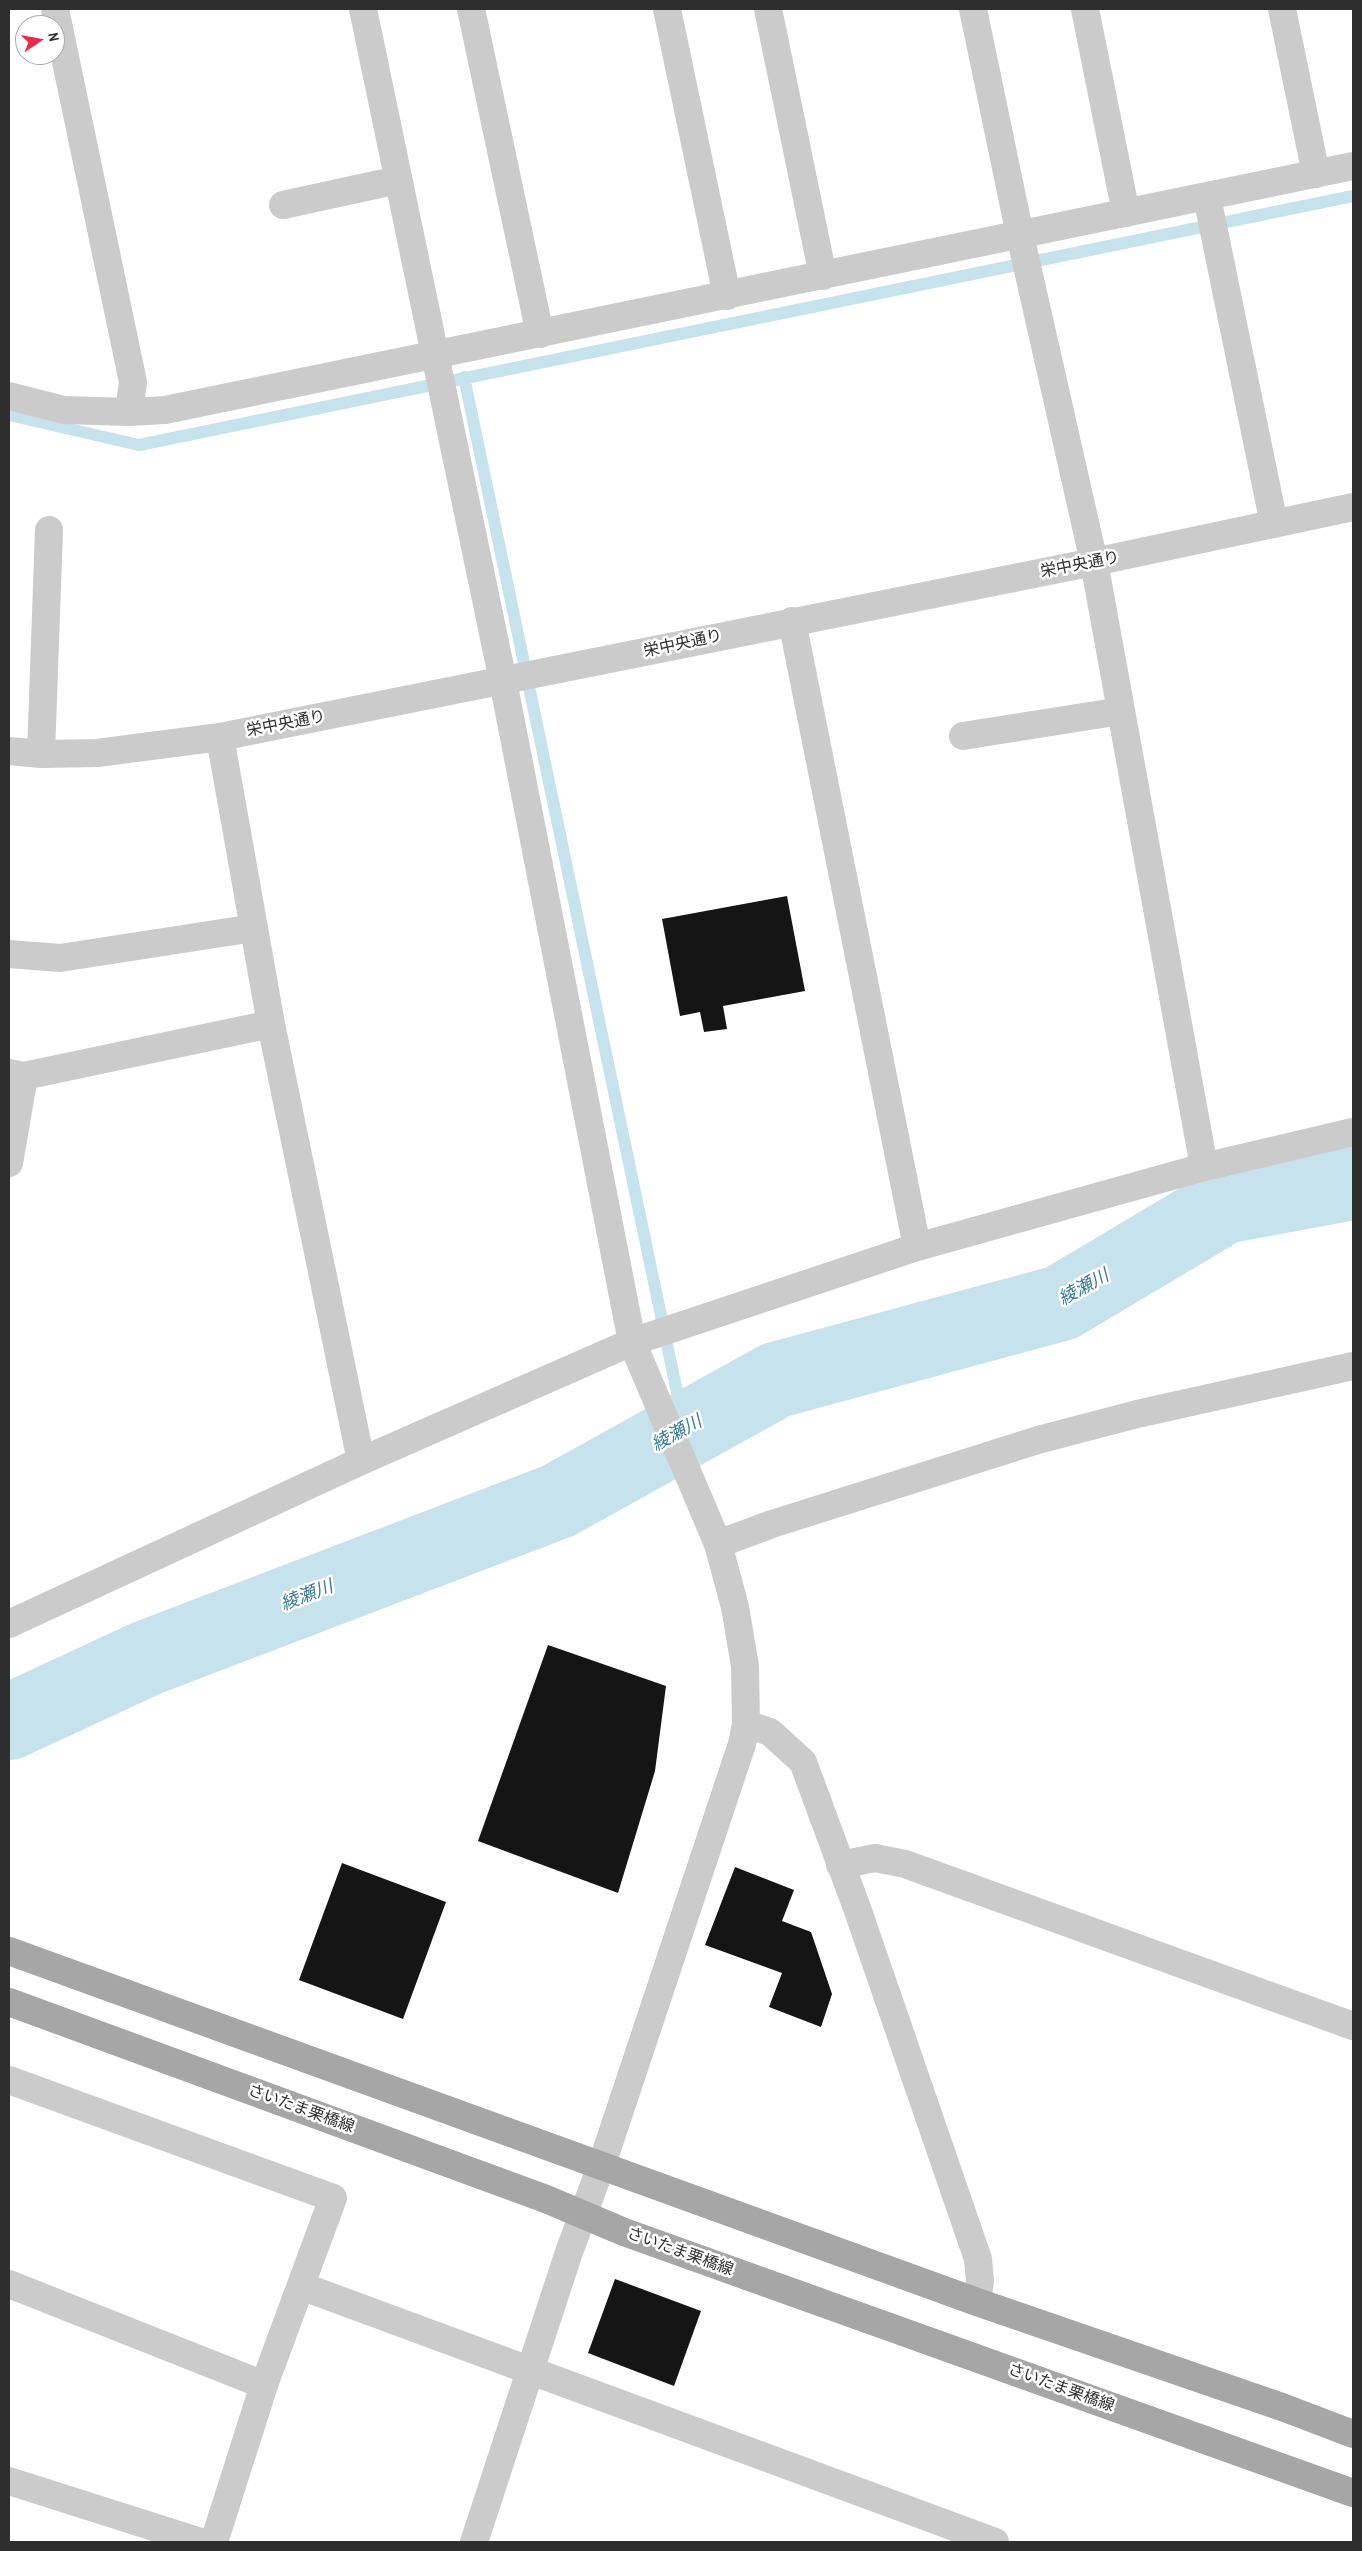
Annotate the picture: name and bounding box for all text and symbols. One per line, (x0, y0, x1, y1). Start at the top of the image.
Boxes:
north arrow (15, 15, 65, 65)
text: N (44, 31, 63, 43)
street label: 栄中央通り (1039, 548, 1121, 582)
street label: 栄中央通り (642, 626, 724, 662)
street label: 栄中央通り (245, 707, 327, 741)
water label: 綾瀬川 (1055, 1265, 1113, 1311)
water label: 綾瀬川 (648, 1411, 706, 1457)
water label: 綾瀬川 (278, 1576, 336, 1616)
street label: さいたま栗橋線 (245, 2081, 357, 2137)
street label: さいたま栗橋線 (624, 2224, 736, 2280)
street label: さいたま栗橋線 (1005, 2360, 1117, 2416)

